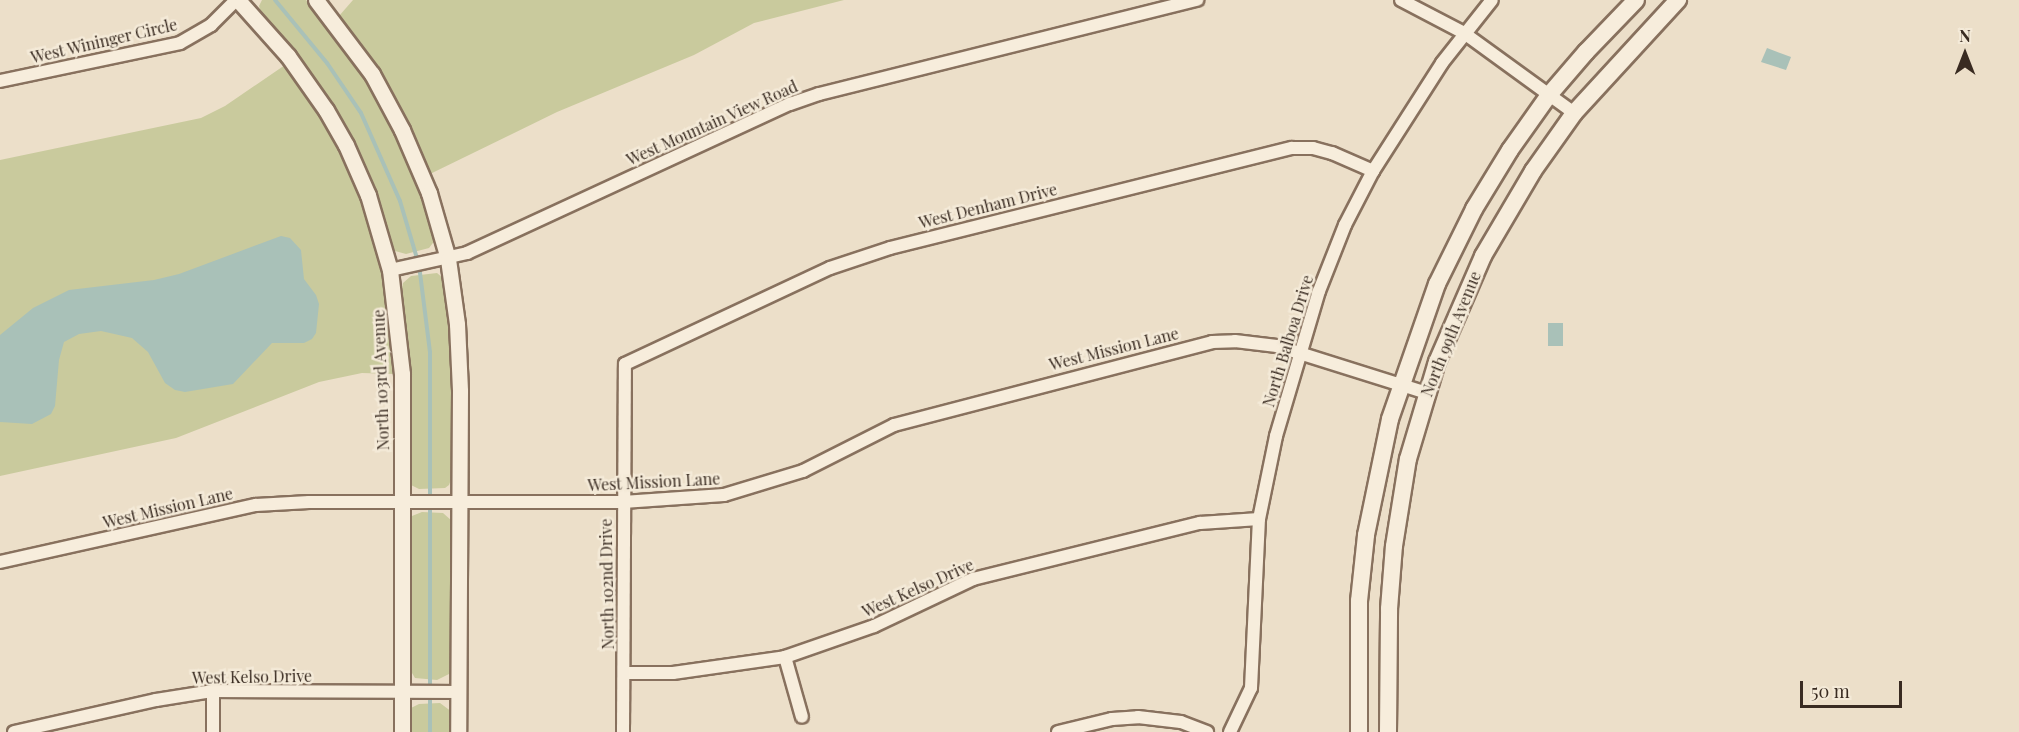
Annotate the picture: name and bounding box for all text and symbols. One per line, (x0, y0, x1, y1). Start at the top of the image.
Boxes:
street label: West Wininger Circle (28, 15, 180, 67)
north arrow (1935, 24, 1995, 84)
text: N (1959, 25, 1971, 46)
street label: West Mountain View Road (623, 76, 801, 170)
street label: West Denham Drive (917, 179, 1059, 233)
street label: North 99th Avenue (1417, 268, 1485, 400)
street label: North Balboa Drive (1259, 273, 1317, 409)
street label: North 103rd Avenue (369, 309, 393, 451)
street label: West Mission Lane (1047, 324, 1181, 374)
street label: West Mission Lane (587, 469, 721, 495)
street label: West Mission Lane (101, 484, 235, 532)
street label: North 102nd Drive (596, 518, 618, 650)
street label: West Kelso Drive (859, 555, 977, 621)
street label: West Kelso Drive (192, 666, 312, 688)
scale bar (1803, 669, 1905, 707)
text: 50 m (1811, 679, 1850, 703)

